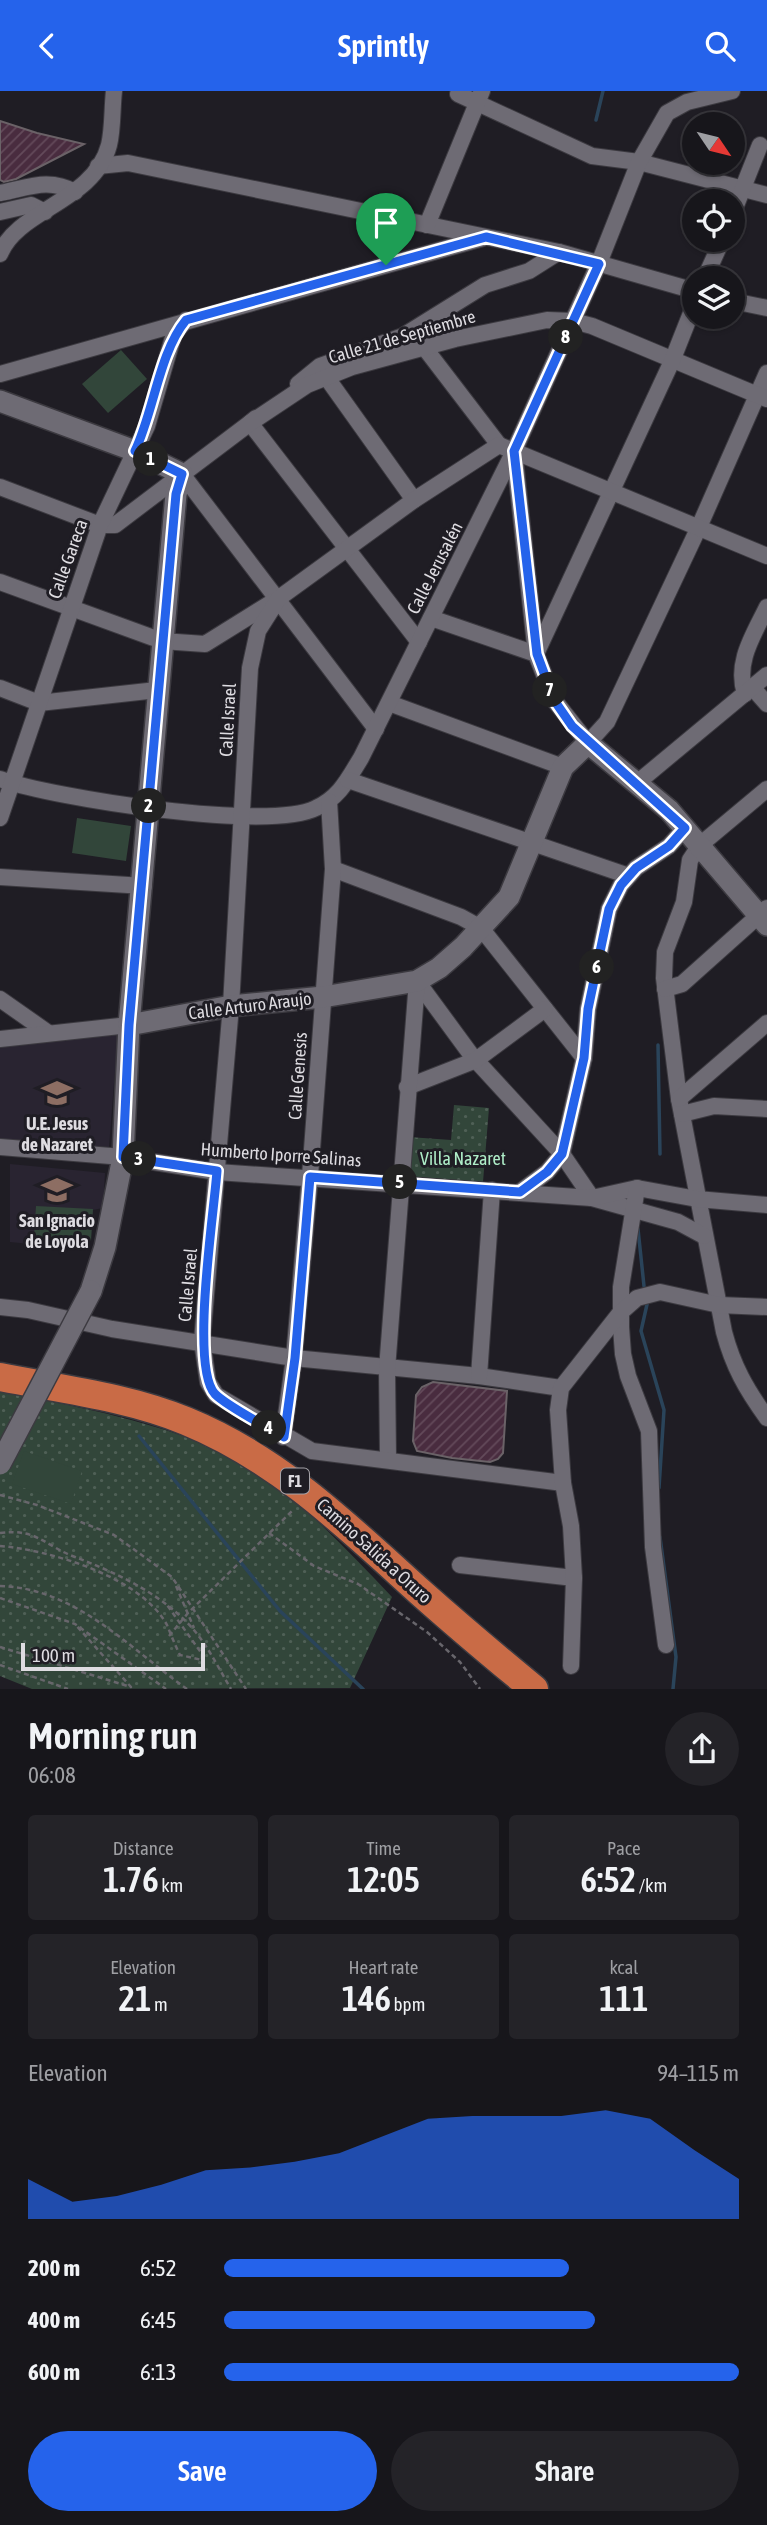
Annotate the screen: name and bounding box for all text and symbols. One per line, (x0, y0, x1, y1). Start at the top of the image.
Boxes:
icon: back (28, 27, 66, 65)
text: Sprintly (338, 27, 429, 64)
icon: search (701, 27, 739, 65)
north arrow (682, 112, 746, 175)
map controls (682, 112, 745, 329)
button: locate (682, 189, 745, 252)
pin (356, 193, 416, 265)
icon: arrive (367, 204, 405, 242)
button: layers (682, 266, 745, 329)
street label: Calle 21 de Septiembre (326, 306, 478, 368)
pin: 8 (548, 320, 584, 355)
text: 8 (561, 325, 570, 347)
pin: 1 (134, 441, 168, 477)
text: 1 (146, 447, 155, 469)
street label: Calle Gareca (44, 516, 92, 601)
street label: Calle Jerusalén (402, 518, 467, 617)
pin: 7 (532, 673, 568, 707)
text: 7 (545, 678, 554, 700)
street label: Calle Israel (215, 682, 240, 757)
pin: 2 (132, 789, 166, 823)
text: 2 (144, 794, 153, 816)
pin: 6 (580, 949, 614, 985)
text: 6 (592, 955, 601, 977)
street label: Calle Arturo Araujo (187, 988, 313, 1023)
street label: Calle Genesis (284, 1031, 311, 1121)
school or university icon: U.E. Jesus de Nazaret (40, 1076, 74, 1110)
place label: U.E. Jesus de Nazaret (21, 1113, 94, 1155)
street label: Humberto Iporre Salinas (200, 1138, 362, 1171)
pin: 3 (122, 1141, 156, 1177)
text: 3 (134, 1147, 143, 1169)
park label: Villa Nazaret (420, 1148, 506, 1169)
pin: 5 (382, 1165, 418, 1199)
text: 5 (395, 1170, 404, 1192)
school or university icon: San Ignacio de Loyola (40, 1173, 74, 1207)
place label: San Ignacio de Loyola (19, 1210, 95, 1252)
street label: Calle Israel (174, 1247, 201, 1323)
pin: 4 (252, 1411, 286, 1445)
text: 4 (264, 1416, 273, 1438)
road number: F1 (281, 1469, 309, 1493)
street label: Camino Salida a Oruro (313, 1494, 436, 1607)
scale bar (21, 1639, 205, 1671)
text: 100 m (32, 1644, 75, 1666)
button: share (665, 1712, 739, 1786)
text: Morning run (28, 1714, 198, 1757)
text: 06:08 (28, 1762, 76, 1788)
text: Distance (113, 1837, 174, 1859)
text: Time (366, 1837, 401, 1859)
text: Pace (607, 1837, 641, 1859)
text: 1.76 (103, 1859, 159, 1899)
text: 12:05 (347, 1859, 420, 1899)
text: 6:52 (580, 1859, 636, 1899)
text: km (159, 1874, 183, 1896)
text: /km (636, 1874, 667, 1896)
text: Elevation (110, 1956, 176, 1978)
text: Heart rate (349, 1956, 418, 1978)
text: kcal (609, 1956, 638, 1978)
text: 21 (119, 1978, 151, 2018)
text: 146 (342, 1978, 391, 2018)
text: 111 (599, 1978, 649, 2018)
text: m (151, 1993, 168, 2015)
text: bpm (391, 1993, 425, 2015)
text: Elevation (28, 2060, 108, 2086)
text: 94–115 m (657, 2060, 739, 2086)
text: 200 m (28, 2255, 80, 2281)
text: 6:52 (140, 2255, 177, 2281)
text: 400 m (28, 2307, 80, 2333)
text: 6:45 (140, 2307, 177, 2333)
text: 600 m (28, 2359, 80, 2385)
text: 6:13 (140, 2359, 177, 2385)
button: Save (28, 2431, 377, 2511)
button: Share (391, 2431, 739, 2511)

